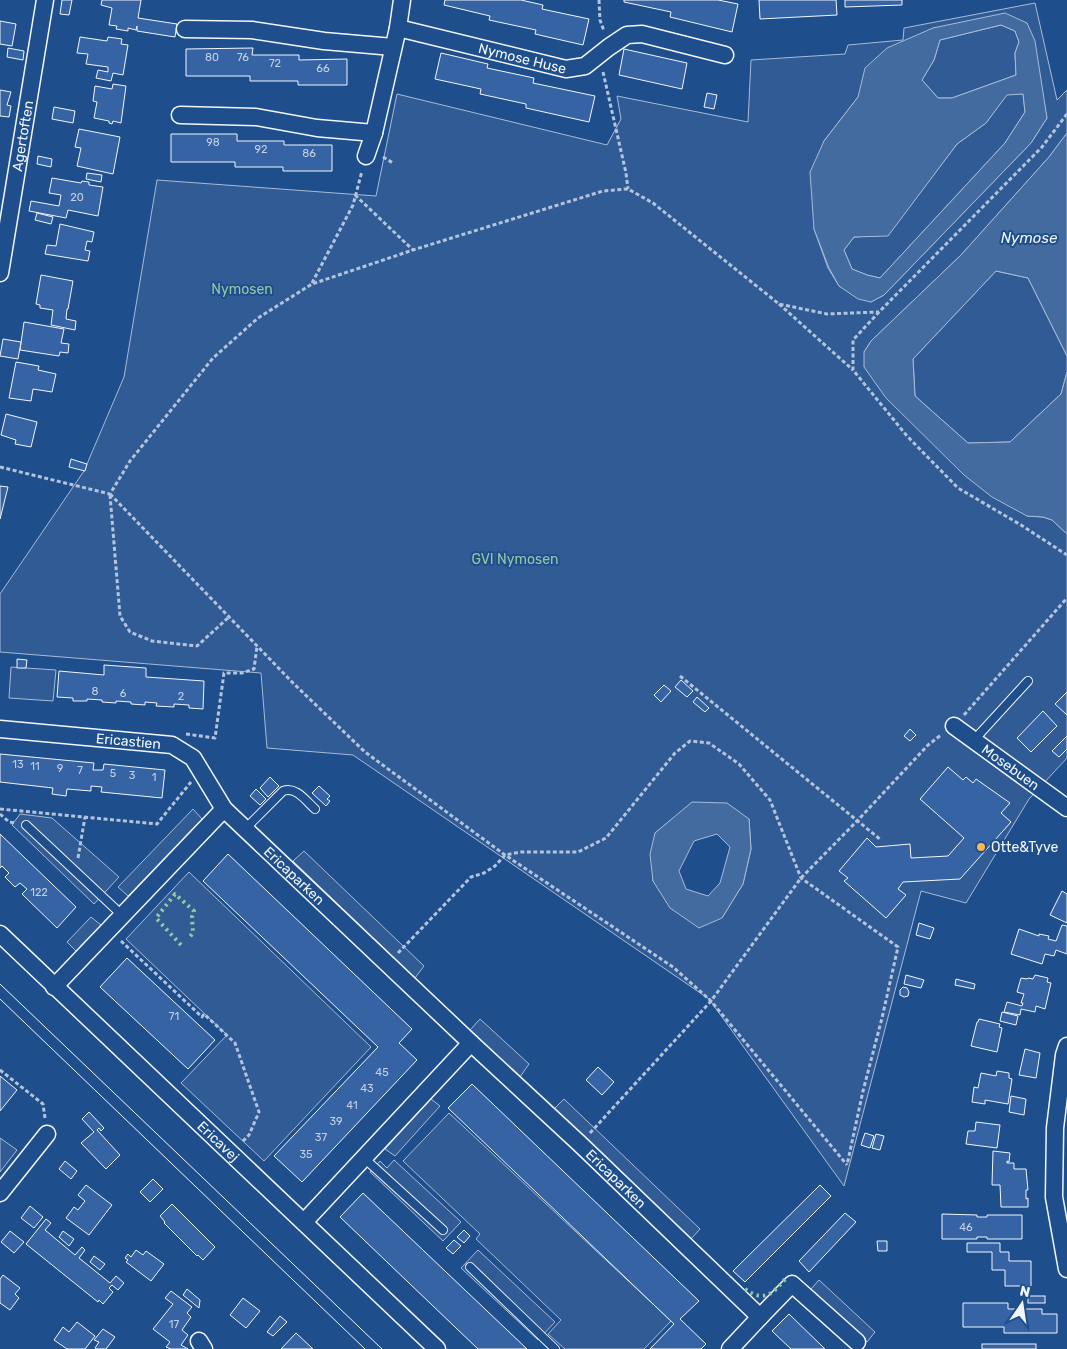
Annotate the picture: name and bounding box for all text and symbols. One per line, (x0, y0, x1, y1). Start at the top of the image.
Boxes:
street label: Nymose Huse (477, 40, 568, 78)
house number: 80 (205, 51, 219, 64)
house number: 76 (237, 51, 249, 64)
house number: 72 (269, 57, 281, 70)
house number: 66 (316, 62, 330, 75)
street label: Agertoften (9, 99, 37, 173)
house number: 98 (206, 136, 220, 149)
house number: 92 (255, 143, 267, 156)
house number: 86 (302, 147, 316, 160)
house number: 20 (70, 191, 84, 204)
water label: Nymose (1001, 229, 1058, 247)
park label: Nymosen (211, 281, 273, 298)
park label: GVI Nymosen (471, 551, 559, 568)
house number: 8 (92, 685, 99, 698)
house number: 6 (120, 687, 127, 700)
house number: 2 (178, 690, 184, 703)
street label: Ericastien (95, 730, 162, 753)
street label: Mosebuen (978, 741, 1043, 794)
house number: 13 (12, 758, 24, 771)
house number: 11 (30, 760, 40, 773)
house number: 9 (57, 762, 63, 775)
house number: 7 (77, 764, 83, 777)
house number: 5 (110, 767, 117, 780)
house number: 3 (129, 769, 136, 782)
house number: 1 (152, 771, 156, 784)
place label: Otte&Tyve (991, 839, 1059, 856)
marker: Otte&Tyve (975, 841, 987, 853)
street label: Ericaparken (260, 843, 328, 909)
house number: 122 (30, 886, 48, 899)
house number: 71 (169, 1010, 179, 1023)
house number: 45 (375, 1066, 389, 1079)
house number: 43 (360, 1082, 374, 1095)
house number: 41 (346, 1099, 358, 1112)
house number: 39 (329, 1115, 343, 1128)
street label: Ericavej (193, 1118, 242, 1166)
house number: 37 (315, 1131, 327, 1144)
street label: Ericaparken (582, 1146, 649, 1212)
house number: 35 (299, 1148, 313, 1161)
house number: 46 (959, 1221, 973, 1234)
north arrow (997, 1279, 1047, 1329)
text: N (1018, 1282, 1032, 1301)
house number: 17 (169, 1318, 180, 1331)

